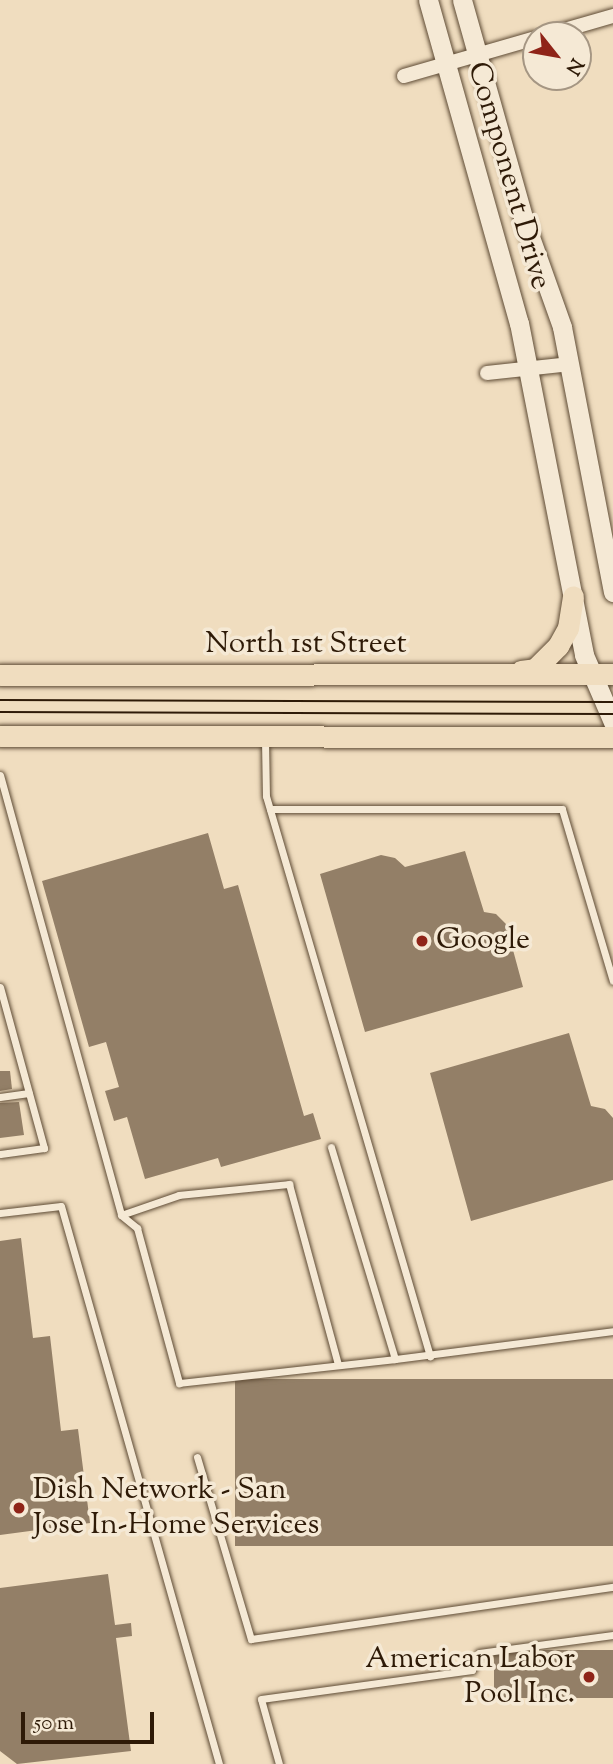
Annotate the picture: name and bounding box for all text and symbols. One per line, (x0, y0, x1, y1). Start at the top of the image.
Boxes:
north arrow (522, 21, 592, 91)
text: N (558, 53, 589, 79)
street label: Component Drive (458, 58, 558, 294)
street label: North 1st Street (205, 627, 407, 663)
place label: Google (436, 923, 530, 959)
marker: Google (414, 933, 430, 949)
place label: Dish Network - San Jose In-Home Services (33, 1473, 319, 1544)
marker: Dish Network - San Jose In-Home Services (11, 1500, 27, 1516)
place label: American Labor Pool Inc. (365, 1642, 575, 1712)
marker: American Labor Pool Inc. (581, 1669, 597, 1685)
scale bar (24, 1698, 158, 1742)
text: 50 m (34, 1709, 74, 1739)

